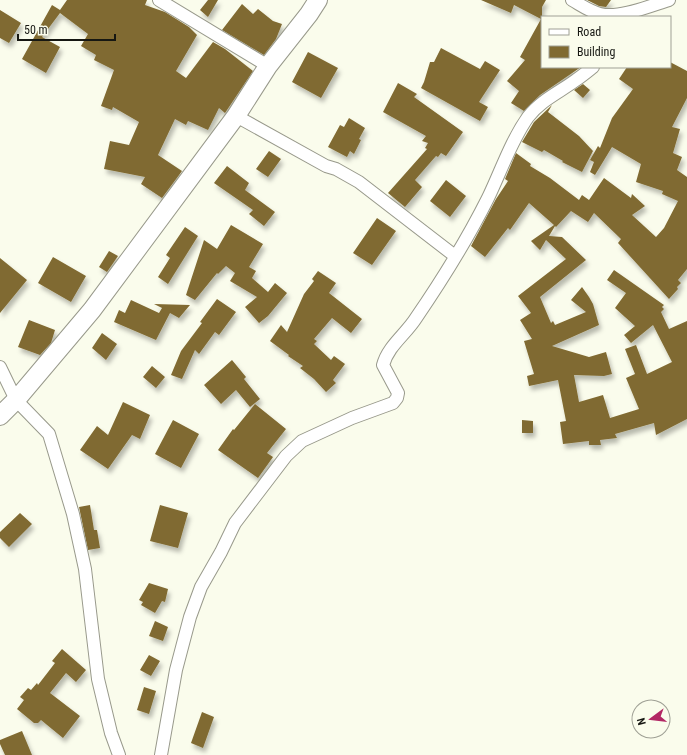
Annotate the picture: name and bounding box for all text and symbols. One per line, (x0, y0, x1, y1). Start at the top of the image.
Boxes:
scale bar (18, 16, 115, 42)
legend (541, 16, 671, 68)
text: 50 m (24, 23, 48, 37)
text: Road (577, 25, 601, 39)
text: Building (577, 45, 615, 59)
north arrow (631, 699, 671, 739)
text: N (635, 716, 649, 726)

